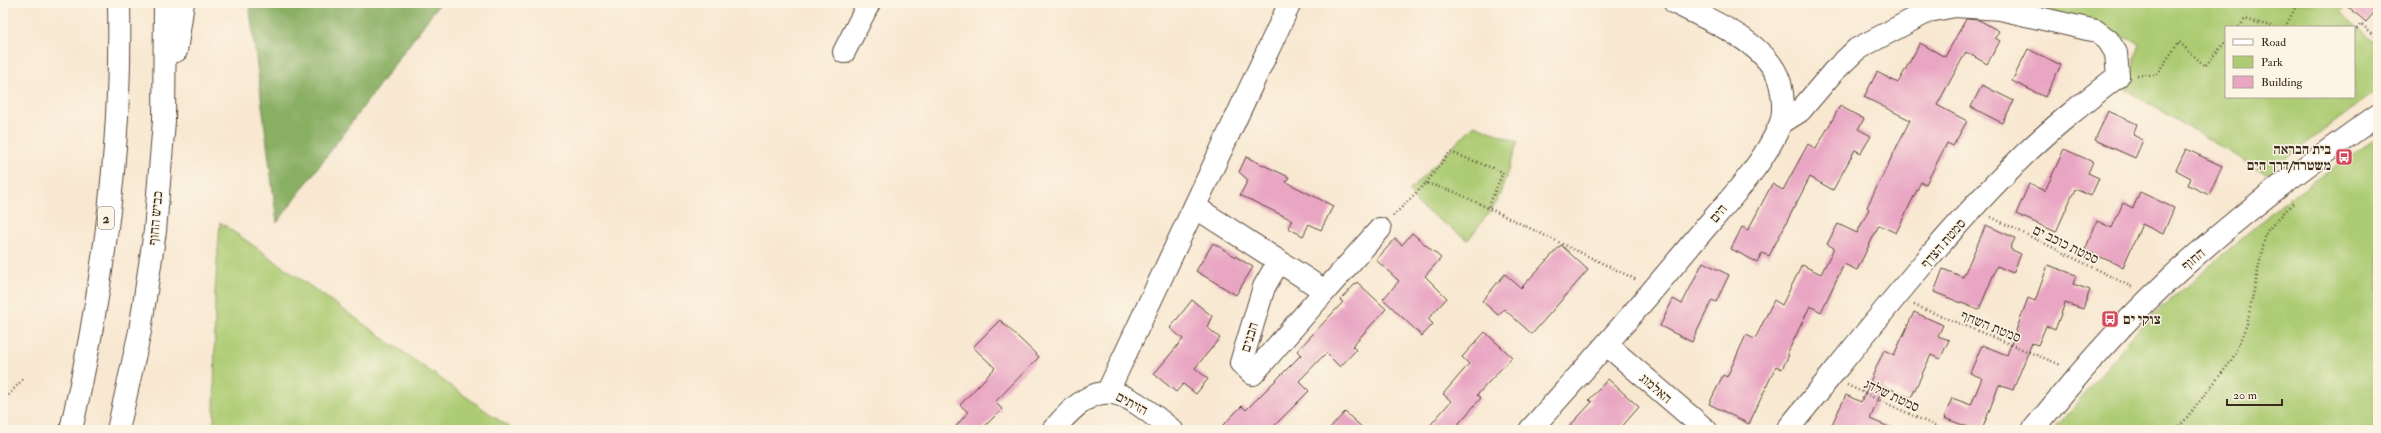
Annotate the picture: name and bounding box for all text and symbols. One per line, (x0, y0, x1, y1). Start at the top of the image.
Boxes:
legend (2225, 26, 2355, 98)
text: Road (2261, 35, 2286, 50)
text: Park (2261, 55, 2283, 70)
text: Building (2261, 75, 2304, 90)
place label: בית הבראה משטרה/דרך הים (2247, 141, 2331, 174)
bus stop icon: בית הבראה משטרה/דרך הים (2334, 147, 2354, 167)
street label: כביש החוף (145, 190, 166, 246)
street label: הים (1706, 201, 1731, 226)
road number: 2 (98, 207, 114, 229)
street label: סמטת הצדף (1917, 215, 1969, 272)
street label: סמטת כוכב ים (2030, 221, 2101, 268)
street label: החוף (2178, 245, 2209, 274)
street label: סמטת השחף (1958, 307, 2023, 346)
bus stop icon: צוקי ים (2100, 309, 2120, 329)
place label: צוקי ים (2123, 311, 2161, 328)
street label: הבנים (1237, 320, 1262, 354)
street label: האלמוג (1636, 370, 1675, 407)
street label: סמטת שלדג (1861, 375, 1922, 416)
scale bar (2227, 381, 2282, 407)
street label: הזיתים (1113, 388, 1151, 419)
text: 20 m (2233, 388, 2258, 403)

